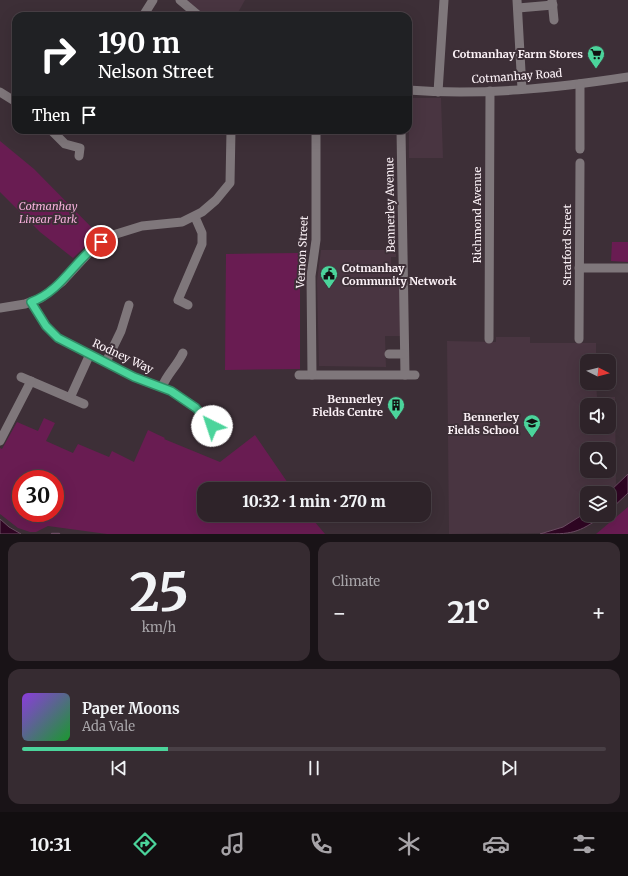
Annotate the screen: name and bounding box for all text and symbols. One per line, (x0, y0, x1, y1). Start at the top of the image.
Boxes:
text: 190 m (98, 25, 180, 61)
icon: right (32, 28, 84, 80)
supermarket icon: Cotmanhay Farm Stores (586, 44, 606, 69)
place label: Cotmanhay Farm Stores (453, 47, 583, 61)
text: Nelson Street (98, 60, 214, 83)
street label: Cotmanhay Road (471, 66, 563, 86)
icon: arrive (78, 104, 100, 126)
text: Then (32, 106, 70, 125)
street label: Bennerley Avenue (382, 157, 398, 253)
street label: Richmond Avenue (470, 167, 484, 263)
park label: Cotmanhay Linear Park (19, 199, 77, 226)
street label: Stratford Street (560, 204, 574, 286)
street label: Vernon Street (293, 215, 311, 290)
pin (84, 225, 118, 259)
icon: arrive (90, 231, 112, 253)
place label: Cotmanhay Community Network (342, 261, 457, 288)
public building icon: Cotmanhay Community Network (319, 264, 339, 289)
street label: Rodney Way (90, 336, 156, 376)
north arrow (580, 354, 616, 390)
map controls (580, 354, 616, 522)
place label: Bennerley Fields Centre (312, 392, 383, 419)
building icon: Bennerley Fields Centre (386, 395, 406, 420)
button: sound (580, 398, 616, 434)
position arrow (191, 405, 233, 447)
place label: Bennerley Fields School (447, 410, 519, 437)
school or university icon: Bennerley Fields School (522, 413, 542, 438)
button: search (580, 442, 616, 478)
speed limit sign: 30 (12, 470, 64, 522)
button: layers (580, 486, 616, 522)
text: 10:32 · 1 min · 270 m (242, 492, 386, 511)
text: 25 (129, 560, 189, 625)
text: Climate (332, 573, 380, 590)
text: 21° (447, 593, 491, 631)
text: − (332, 599, 347, 627)
text: + (591, 599, 606, 627)
text: km/h (142, 619, 176, 636)
text: Paper Moons (82, 699, 180, 718)
text: Ada Vale (82, 718, 135, 735)
icon: previous (108, 757, 130, 779)
icon: pause (303, 757, 325, 779)
icon: next (498, 757, 520, 779)
icon: directions (131, 830, 159, 858)
icon: music (219, 830, 247, 858)
icon: phone (307, 830, 335, 858)
icon: climate (395, 830, 423, 858)
icon: car (482, 830, 510, 858)
icon: filters (570, 830, 598, 858)
text: 10:31 (30, 833, 71, 856)

